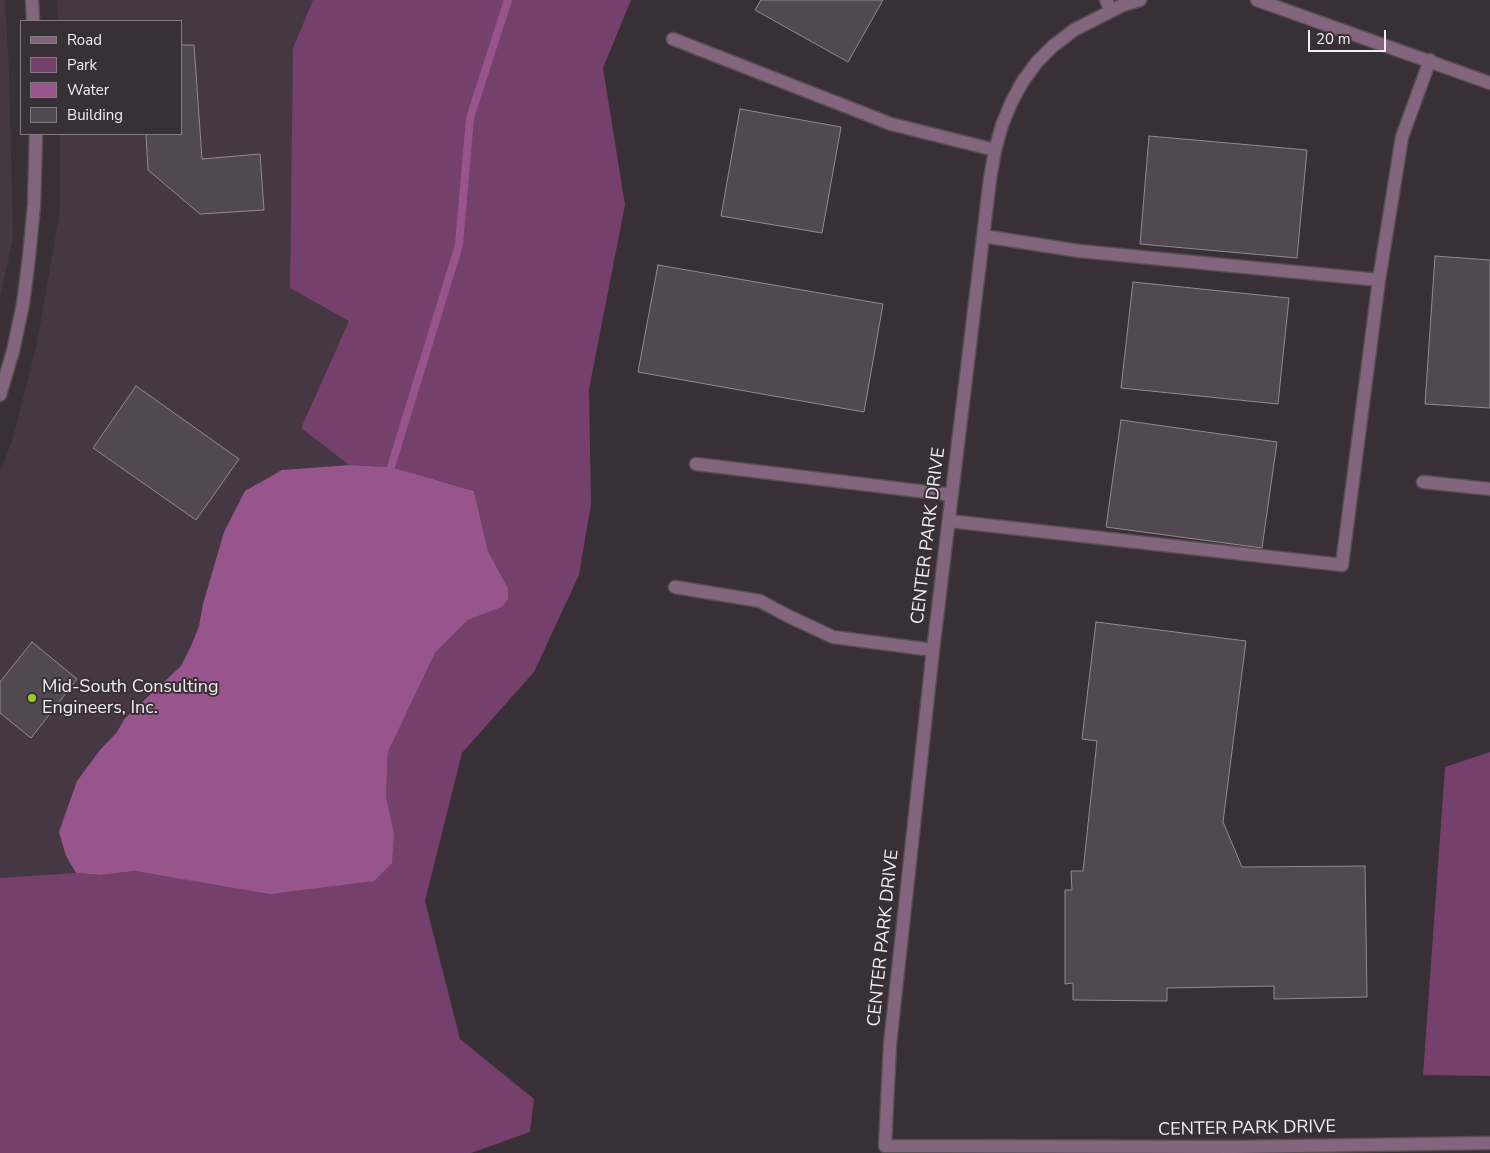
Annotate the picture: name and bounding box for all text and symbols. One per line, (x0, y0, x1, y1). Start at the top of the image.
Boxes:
legend (20, 20, 182, 135)
scale bar (1310, 20, 1388, 52)
text: 20 m (1316, 29, 1351, 49)
text: Road (67, 30, 102, 50)
text: Park (67, 55, 97, 75)
text: Water (67, 80, 109, 100)
text: Building (67, 105, 123, 125)
street label: CENTER PARK DRIVE (907, 446, 951, 626)
place label: Mid-South Consulting Engineers, Inc. (42, 677, 219, 720)
marker: Mid-South Consulting Engineers, Inc. (26, 692, 38, 704)
street label: CENTER PARK DRIVE (864, 848, 904, 1028)
street label: CENTER PARK DRIVE (1158, 1117, 1336, 1141)

